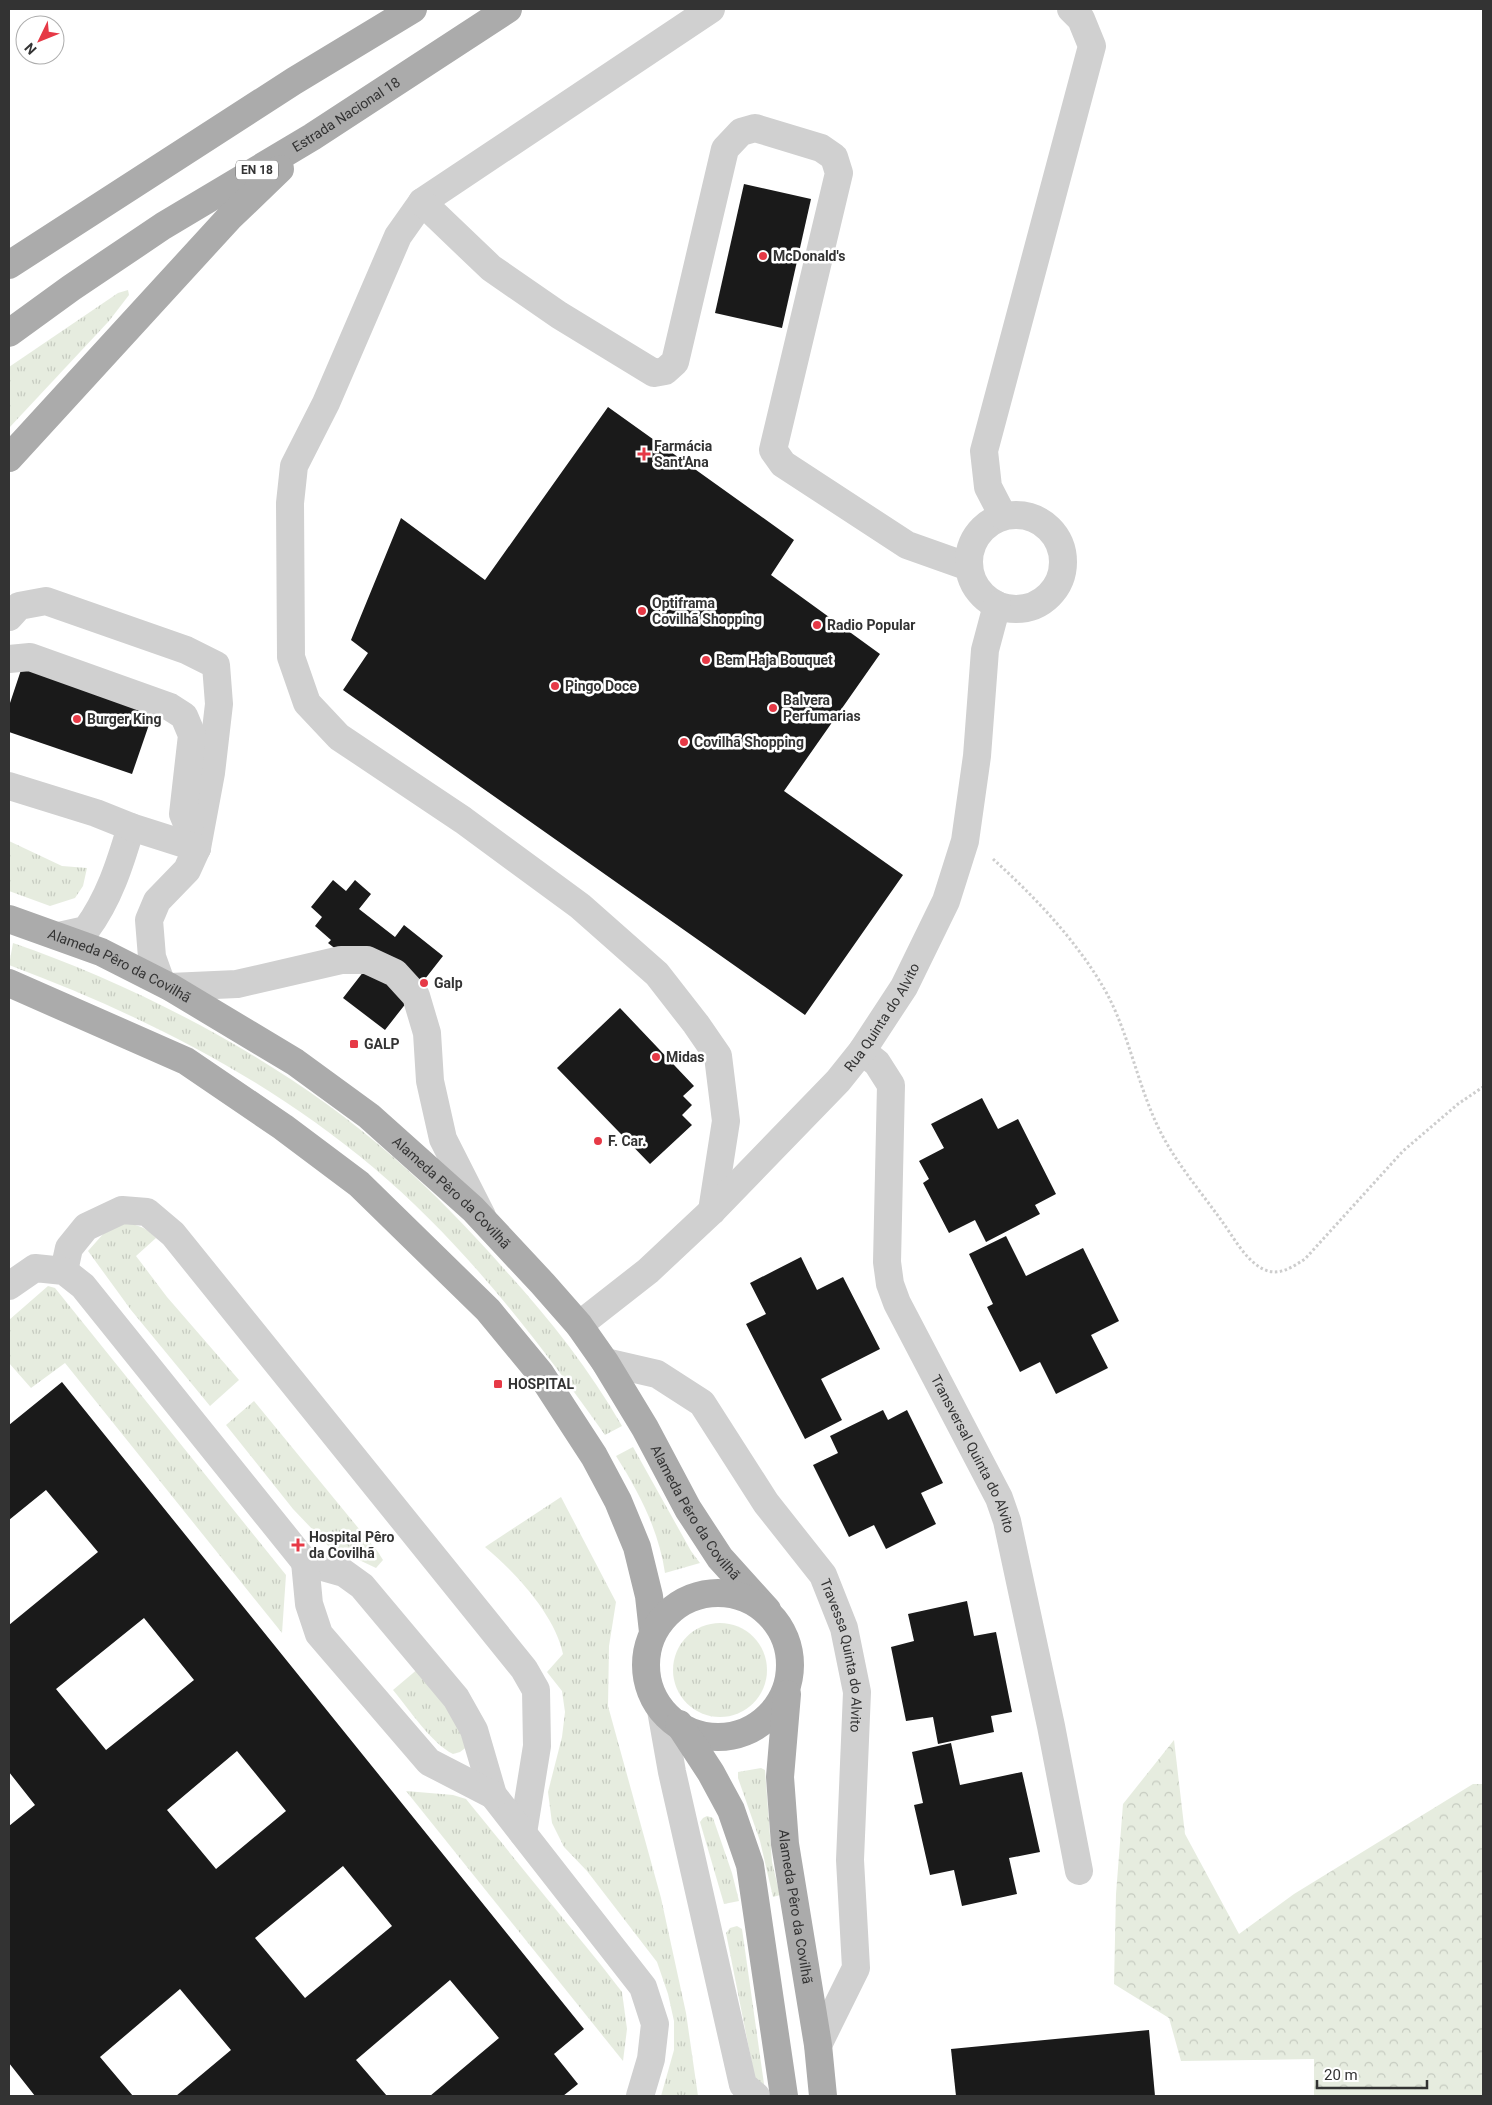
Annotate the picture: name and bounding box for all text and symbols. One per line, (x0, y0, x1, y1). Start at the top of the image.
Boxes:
north arrow (15, 15, 65, 65)
text: N (21, 40, 40, 58)
street label: Estrada Nacional 18 (289, 74, 403, 155)
road number: EN 18 (236, 160, 278, 180)
place label: McDonald's (773, 248, 845, 264)
marker: McDonald's (757, 250, 769, 262)
place label: Farmácia Sant'Ana (654, 438, 713, 470)
marker: Farmácia Sant'Ana (638, 448, 650, 460)
place label: Optiframa Covilhã Shopping (652, 595, 762, 627)
marker: Optiframa Covilhã Shopping (636, 605, 648, 617)
place label: Radio Popular (827, 617, 915, 633)
marker: Radio Popular (811, 619, 823, 631)
place label: Bem Haja Bouquet (716, 652, 833, 668)
marker: Bem Haja Bouquet (700, 654, 712, 666)
place label: Pingo Doce (565, 678, 637, 694)
marker: Pingo Doce (549, 680, 561, 692)
place label: Balvera Perfumarias (783, 692, 861, 724)
marker: Balvera Perfumarias (767, 702, 779, 714)
place label: Burger King (87, 711, 161, 727)
marker: Burger King (71, 713, 83, 725)
place label: Covilhã Shopping (694, 734, 804, 750)
marker: Covilhã Shopping (678, 736, 690, 748)
street label: Alameda Pêro da Covilhã (46, 926, 194, 1006)
street label: Rua Quinta do Alvito (841, 960, 922, 1075)
place label: Galp (434, 975, 463, 991)
marker: Galp (418, 977, 430, 989)
place label: GALP (364, 1036, 400, 1052)
marker: GALP (348, 1038, 360, 1050)
place label: Midas (666, 1049, 705, 1065)
marker: Midas (650, 1051, 662, 1063)
street label: Alameda Pêro da Covilhã (389, 1133, 514, 1252)
place label: F. Car. (608, 1133, 646, 1149)
marker: F. Car. (592, 1135, 604, 1147)
street label: Transversal Quinta do Alvito (928, 1372, 1017, 1534)
place label: HOSPITAL (508, 1376, 574, 1392)
marker: HOSPITAL (492, 1378, 504, 1390)
street label: Alameda Pêro da Covilhã (647, 1442, 744, 1583)
place label: Hospital Pêro da Covilhã (309, 1529, 394, 1561)
marker: Hospital Pêro da Covilhã (291, 1538, 305, 1552)
street label: Travessa Quinta do Alvito (817, 1576, 865, 1733)
street label: Alameda Pêro da Covilhã (776, 1829, 816, 1985)
scale bar (1317, 2058, 1427, 2090)
text: 20 m (1324, 2066, 1358, 2084)

